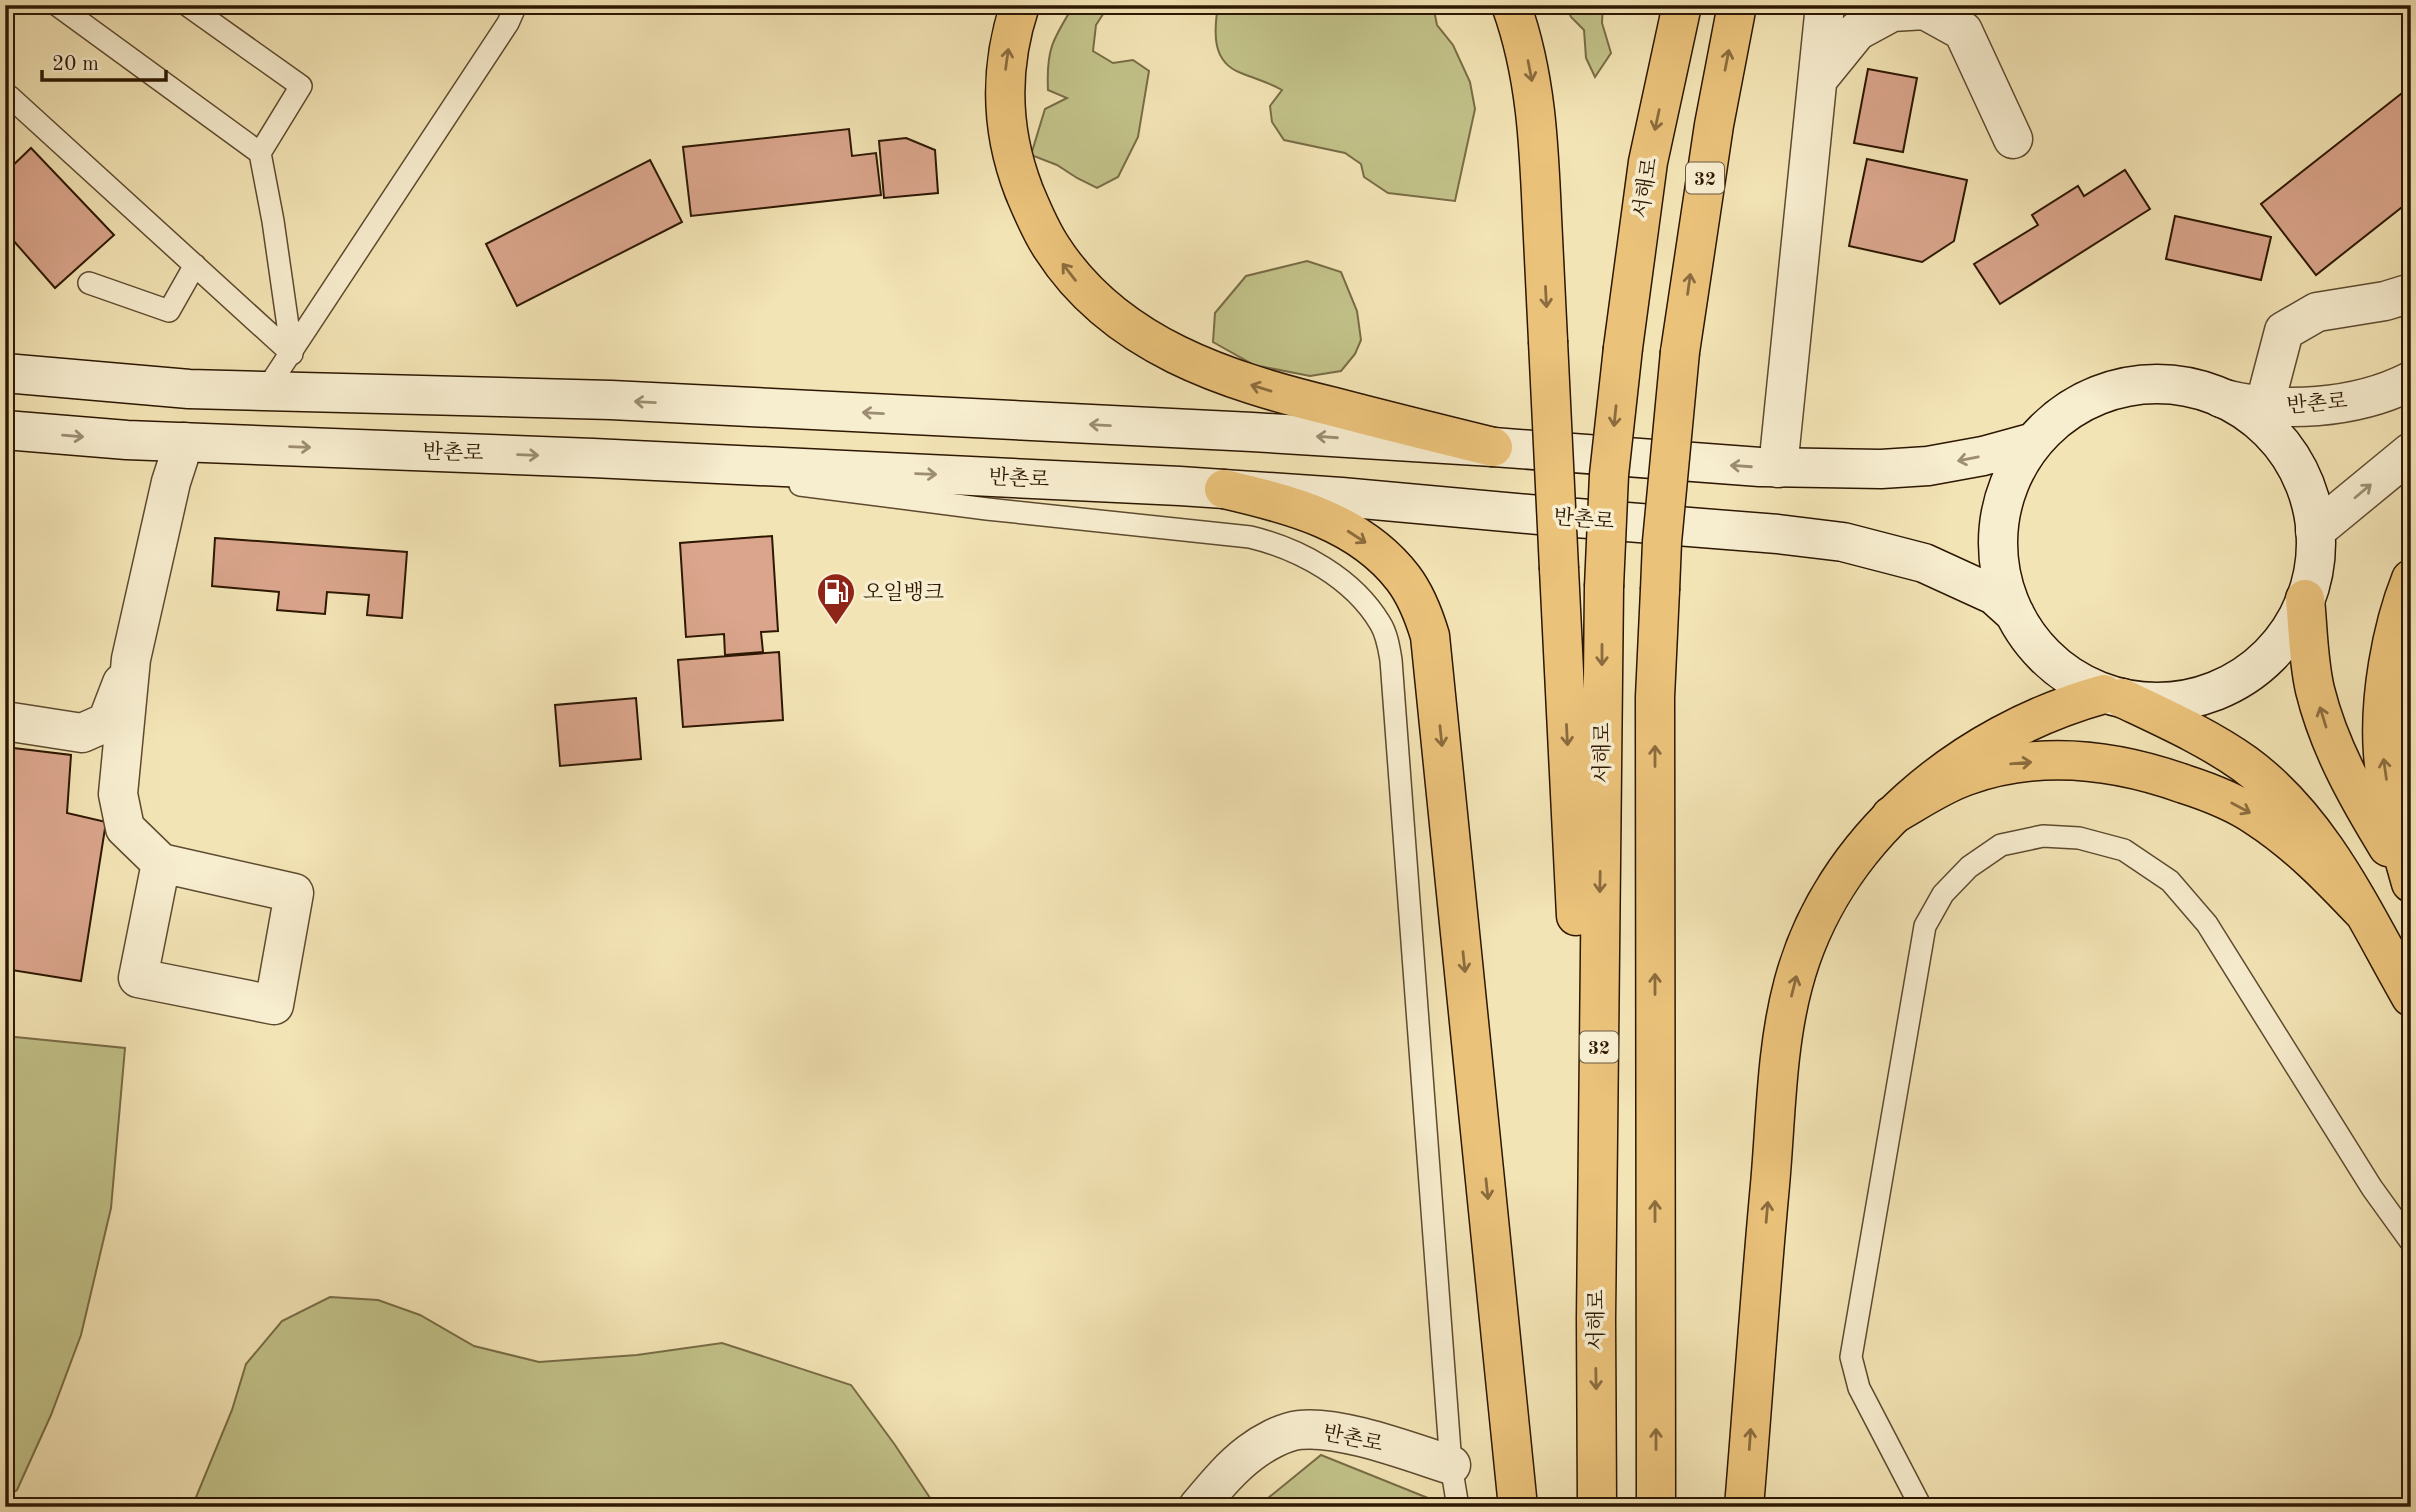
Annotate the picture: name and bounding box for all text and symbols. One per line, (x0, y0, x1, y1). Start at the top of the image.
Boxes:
scale bar (42, 38, 166, 82)
one-way arrow (1000, 49, 1013, 71)
one-way arrow (1720, 49, 1734, 72)
text: 20 m (52, 54, 99, 75)
one-way arrow (1524, 59, 1537, 82)
one-way arrow (1650, 108, 1664, 131)
street label: 서해로 (1629, 156, 1662, 220)
road number: 32 (1686, 162, 1724, 194)
one-way arrow (1062, 263, 1077, 281)
one-way arrow (1683, 273, 1696, 296)
one-way arrow (1539, 286, 1552, 309)
one-way arrow (1250, 381, 1272, 394)
street label: 반촌로 (2286, 389, 2348, 418)
one-way arrow (635, 395, 657, 408)
one-way arrow (1609, 404, 1622, 427)
one-way arrow (861, 407, 884, 420)
one-way arrow (1089, 418, 1112, 431)
one-way arrow (61, 430, 84, 443)
one-way arrow (1316, 430, 1339, 443)
one-way arrow (289, 440, 312, 453)
street label: 반촌로 (422, 440, 484, 465)
one-way arrow (516, 449, 539, 462)
one-way arrow (1957, 453, 1980, 467)
one-way arrow (1730, 459, 1753, 472)
street label: 반촌로 (988, 465, 1050, 492)
one-way arrow (915, 468, 938, 481)
one-way arrow (2354, 483, 2372, 499)
street label: 반촌로 (1553, 505, 1615, 534)
one-way arrow (1347, 529, 1366, 544)
fuel station icon: 오일뱅크 (815, 571, 857, 626)
place label: 오일뱅크 (863, 581, 944, 604)
one-way arrow (1595, 643, 1609, 666)
one-way arrow (2315, 706, 2328, 728)
one-way arrow (1561, 723, 1574, 746)
street label: 서해로 (1591, 723, 1614, 783)
one-way arrow (1435, 724, 1448, 747)
one-way arrow (1648, 745, 1662, 768)
one-way arrow (2010, 756, 2032, 769)
one-way arrow (2378, 758, 2391, 781)
one-way arrow (2230, 801, 2250, 815)
one-way arrow (1594, 871, 1607, 894)
one-way arrow (1458, 951, 1471, 973)
one-way arrow (1648, 972, 1662, 995)
one-way arrow (1787, 975, 1801, 998)
road number: 32 (1580, 1032, 1618, 1063)
one-way arrow (1480, 1177, 1493, 1200)
one-way arrow (1649, 1200, 1662, 1223)
one-way arrow (1761, 1201, 1774, 1224)
street label: 서해로 (1585, 1290, 1608, 1350)
one-way arrow (1589, 1368, 1603, 1391)
street label: 반촌로 (1321, 1421, 1385, 1456)
one-way arrow (1649, 1427, 1663, 1450)
one-way arrow (1744, 1428, 1757, 1450)

